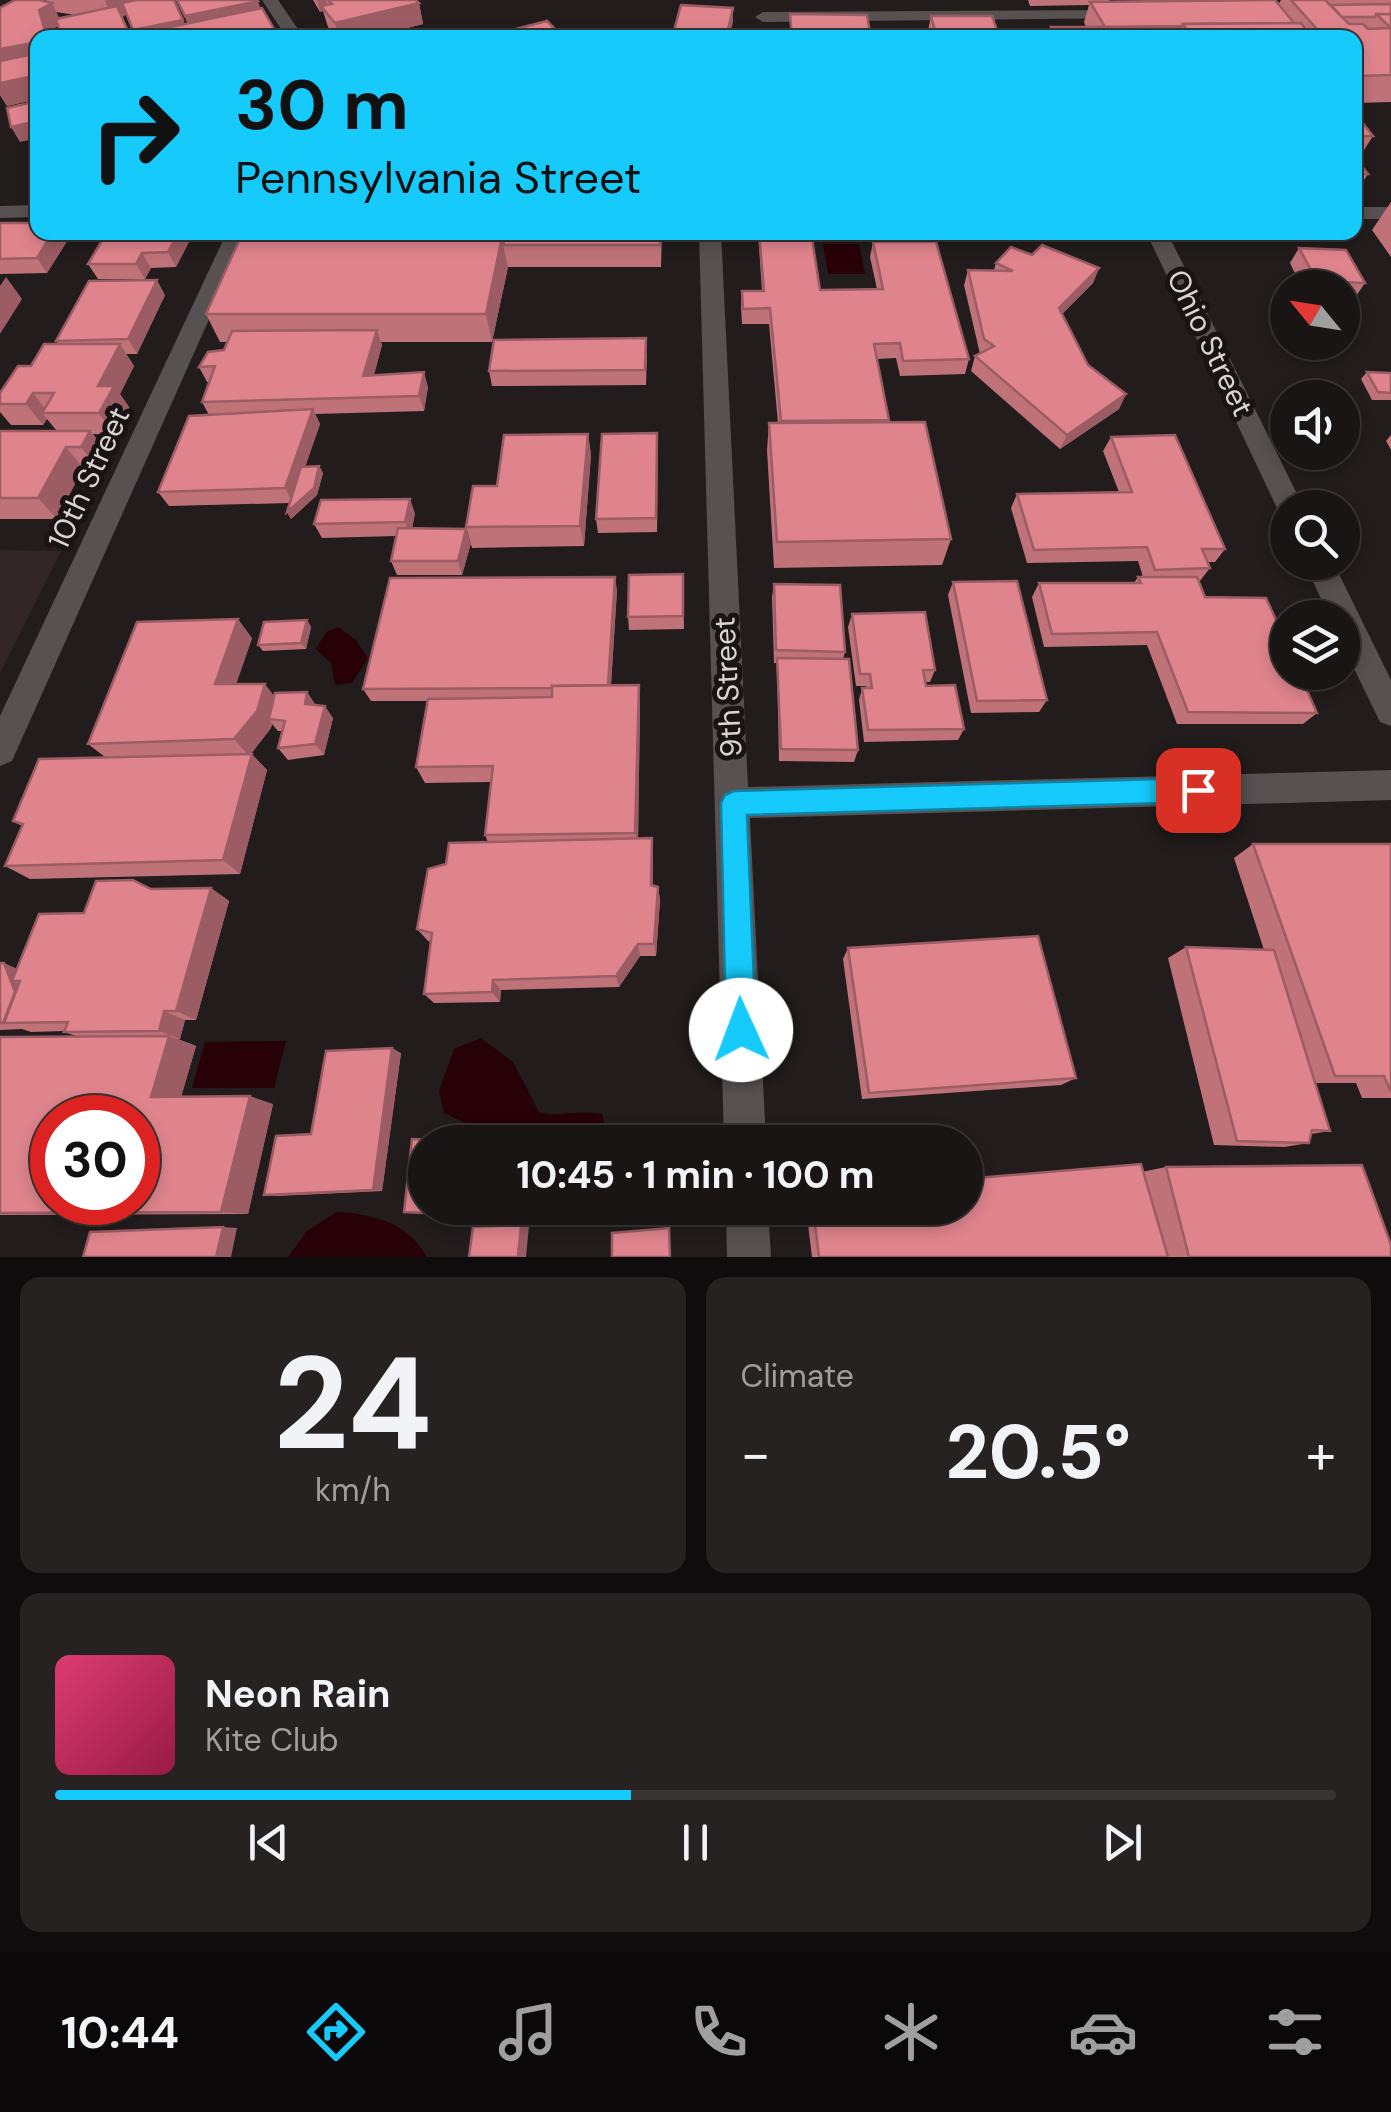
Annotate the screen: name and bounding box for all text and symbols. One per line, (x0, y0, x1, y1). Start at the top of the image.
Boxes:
text: 30 m (235, 60, 409, 151)
icon: right (70, 70, 200, 200)
text: Pennsylvania Street (235, 148, 641, 207)
street label: Ohio Street (1158, 263, 1263, 423)
north arrow (1270, 270, 1360, 360)
map controls (1270, 270, 1360, 690)
button: sound (1270, 380, 1360, 470)
street label: 10th Street (39, 401, 138, 555)
button: search (1270, 490, 1360, 580)
button: layers (1270, 600, 1360, 690)
street label: 9th Street (704, 616, 751, 758)
pin (1156, 748, 1241, 833)
icon: arrive (1171, 763, 1226, 818)
position arrow (689, 978, 793, 1082)
speed limit sign: 30 (30, 1095, 160, 1225)
text: 10:45 · 1 min · 100 m (517, 1150, 874, 1200)
text: 24 (273, 1319, 432, 1488)
text: Climate (741, 1355, 854, 1397)
text: 20.5° (945, 1404, 1131, 1501)
text: − (741, 1418, 771, 1490)
text: + (1306, 1418, 1336, 1490)
text: km/h (315, 1469, 391, 1511)
text: Neon Rain (205, 1669, 390, 1719)
text: Kite Club (205, 1719, 339, 1761)
icon: previous (241, 1815, 296, 1870)
icon: pause (668, 1815, 723, 1870)
icon: next (1095, 1815, 1150, 1870)
icon: directions (301, 1997, 371, 2067)
icon: music (493, 1997, 563, 2067)
icon: phone (684, 1997, 754, 2067)
icon: climate (876, 1997, 946, 2067)
icon: car (1068, 1997, 1138, 2067)
icon: filters (1260, 1997, 1330, 2067)
text: 10:44 (61, 2003, 179, 2062)

